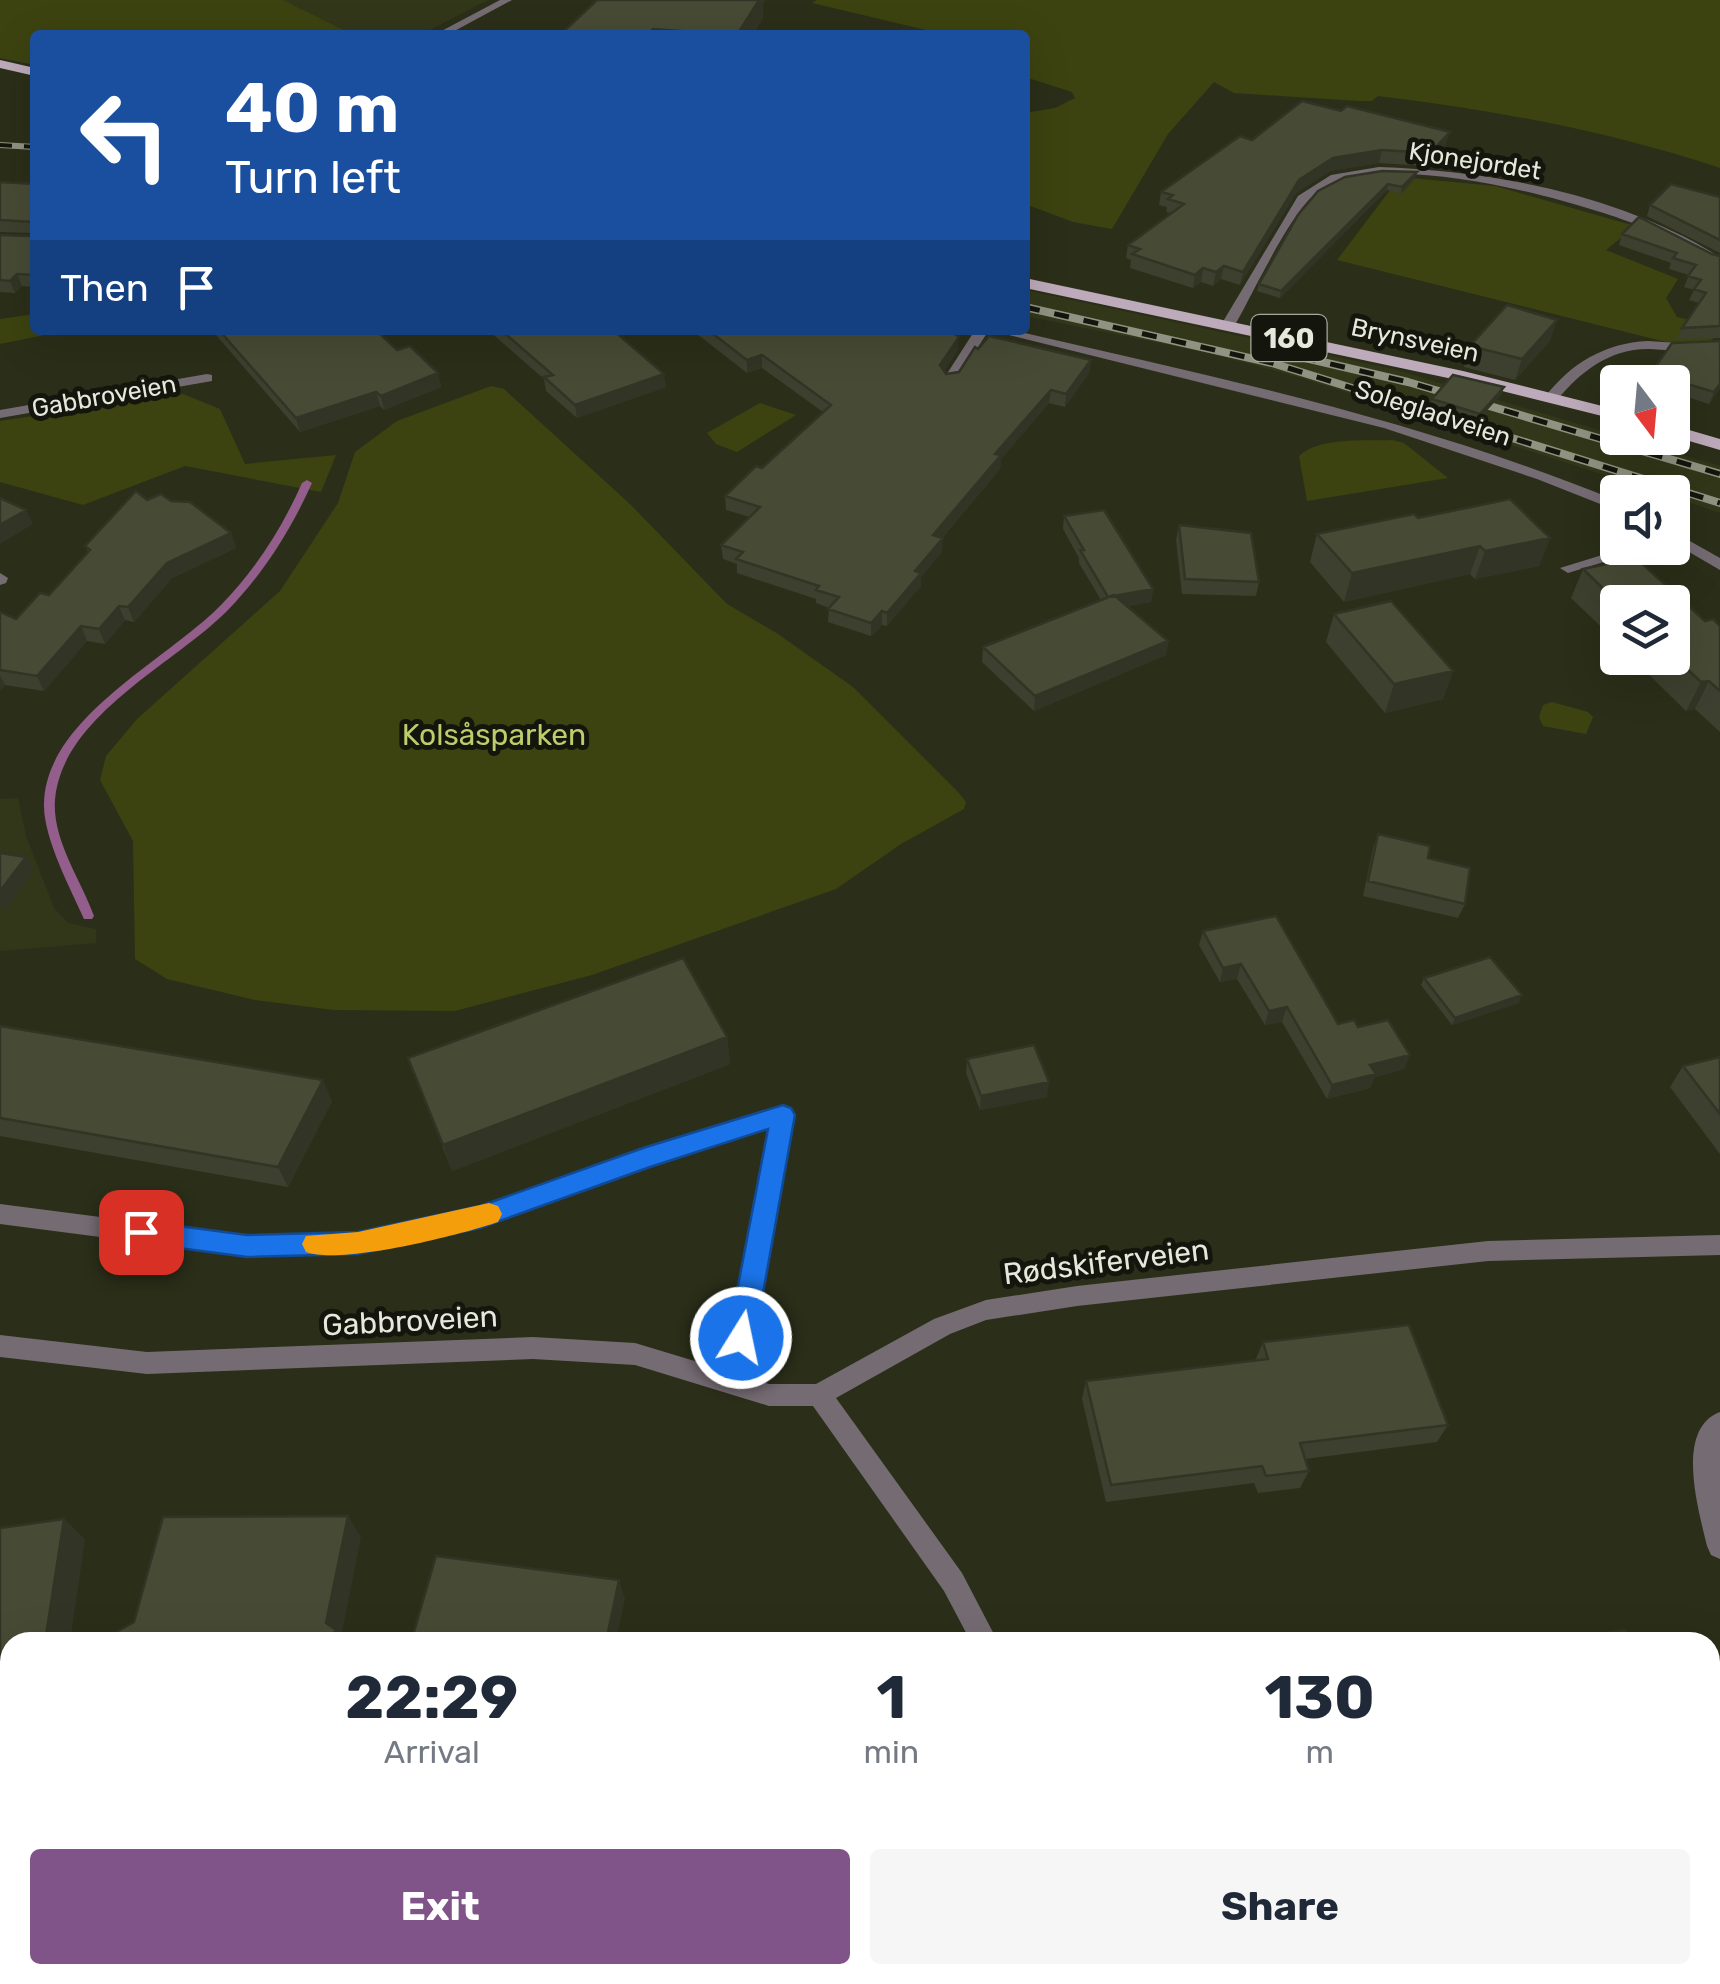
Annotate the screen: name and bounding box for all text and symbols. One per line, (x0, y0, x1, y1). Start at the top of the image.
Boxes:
text: 40 m (225, 67, 399, 150)
icon: left (60, 70, 190, 200)
street label: Kjonejordet (1407, 136, 1543, 186)
text: Turn left (225, 151, 401, 204)
icon: arrive (169, 260, 224, 315)
text: Then (60, 265, 149, 311)
street label: Brynsveien (1348, 312, 1482, 368)
road number: 160 (1252, 315, 1326, 361)
north arrow (1600, 365, 1690, 455)
map controls (1600, 365, 1690, 675)
street label: Gabbroveien (29, 369, 179, 423)
street label: Solegladveien (1351, 374, 1515, 452)
button: sound (1600, 475, 1690, 565)
button: layers (1600, 585, 1690, 675)
park label: Kolsåsparken (402, 717, 586, 753)
pin (99, 1190, 184, 1275)
icon: arrive (114, 1205, 169, 1260)
street label: Rødskiferveien (1001, 1232, 1211, 1292)
position arrow (689, 1286, 793, 1390)
street label: Gabbroveien (321, 1298, 499, 1344)
text: 22:29 (345, 1662, 518, 1733)
text: 1 (876, 1662, 906, 1733)
text: 130 (1265, 1662, 1375, 1733)
text: Arrival (384, 1733, 480, 1771)
text: min (864, 1733, 919, 1771)
text: m (1305, 1733, 1334, 1771)
button: Exit (30, 1849, 850, 1964)
button: Share (870, 1849, 1690, 1964)

